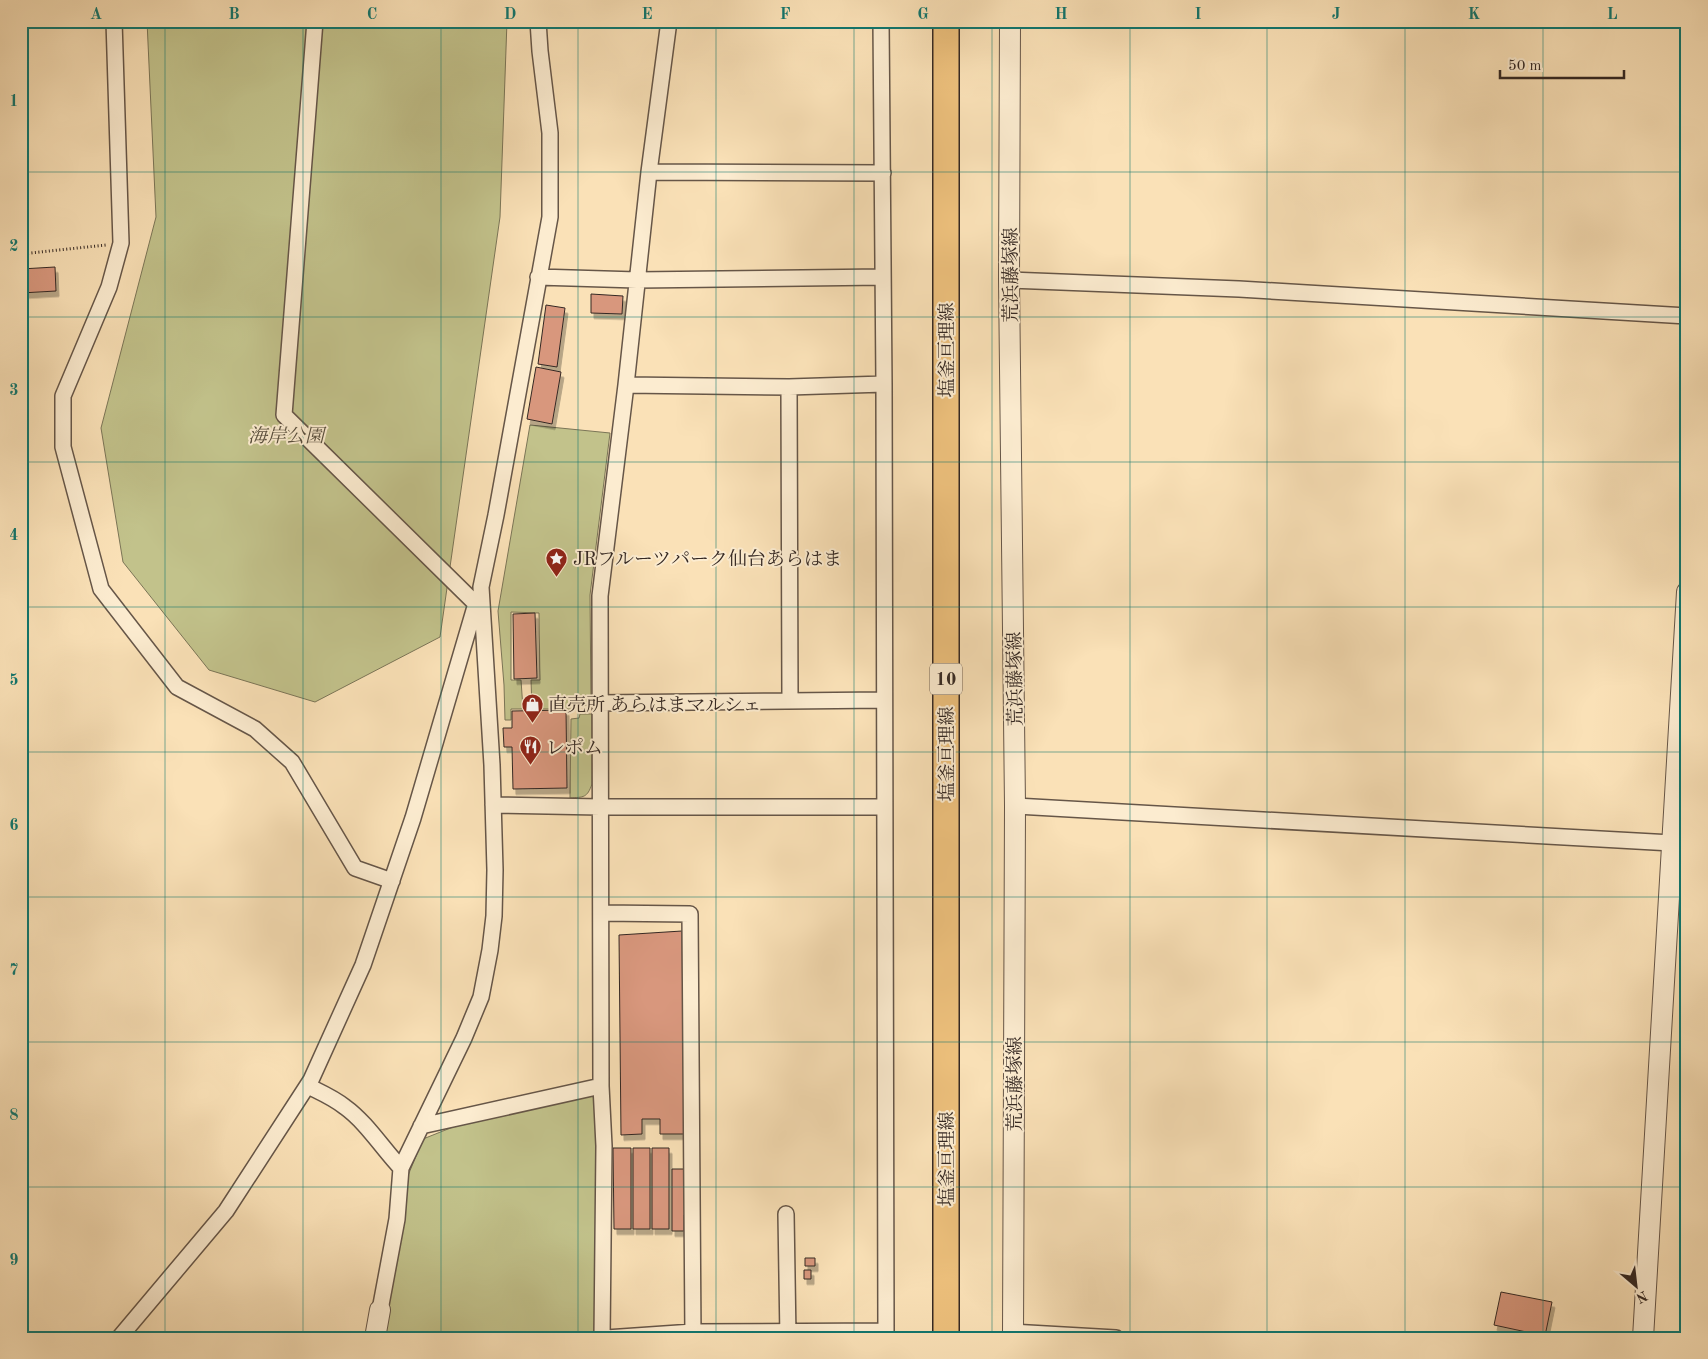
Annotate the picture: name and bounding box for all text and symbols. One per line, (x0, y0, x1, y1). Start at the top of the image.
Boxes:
text: A (90, 7, 102, 23)
text: B (228, 7, 240, 23)
text: C (367, 7, 377, 23)
text: D (504, 7, 516, 23)
text: E (641, 7, 653, 23)
text: F (780, 7, 791, 23)
text: G (917, 7, 929, 23)
text: H (1054, 7, 1068, 23)
text: I (1194, 7, 1202, 23)
text: J (1332, 7, 1341, 23)
text: K (1468, 7, 1480, 23)
text: L (1607, 7, 1618, 23)
scale bar (1500, 48, 1624, 80)
text: 50 m (1508, 59, 1542, 74)
text: 1 (9, 94, 19, 110)
street label: 荒浜藤塚線 (1000, 227, 1022, 323)
text: 2 (9, 239, 19, 255)
street label: 塩釜亘理線 (936, 302, 958, 398)
text: 3 (9, 383, 19, 399)
park label: 海岸公園 (248, 426, 327, 447)
text: 4 (9, 528, 19, 544)
place icon: JRフルーツパーク仙台あらはま (545, 546, 569, 577)
place label: JRフルーツパーク仙台あらはま (573, 548, 842, 570)
street label: 荒浜藤塚線 (1003, 631, 1027, 727)
road number: 10 (930, 664, 962, 694)
text: 5 (9, 673, 19, 689)
shop icon: 直売所 あらはまマルシェ (520, 692, 544, 723)
place label: 直売所 あらはまマルシェ (548, 694, 761, 716)
street label: 塩釜亘理線 (936, 706, 958, 802)
restaurant icon: レポム (518, 735, 542, 766)
place label: レポム (546, 738, 603, 759)
text: 6 (9, 818, 19, 834)
text: 7 (9, 963, 19, 979)
street label: 荒浜藤塚線 (1004, 1036, 1026, 1132)
text: 8 (9, 1108, 19, 1124)
street label: 塩釜亘理線 (936, 1111, 958, 1207)
text: 9 (9, 1253, 19, 1269)
north arrow (1610, 1262, 1660, 1312)
text: N (1633, 1288, 1650, 1305)

